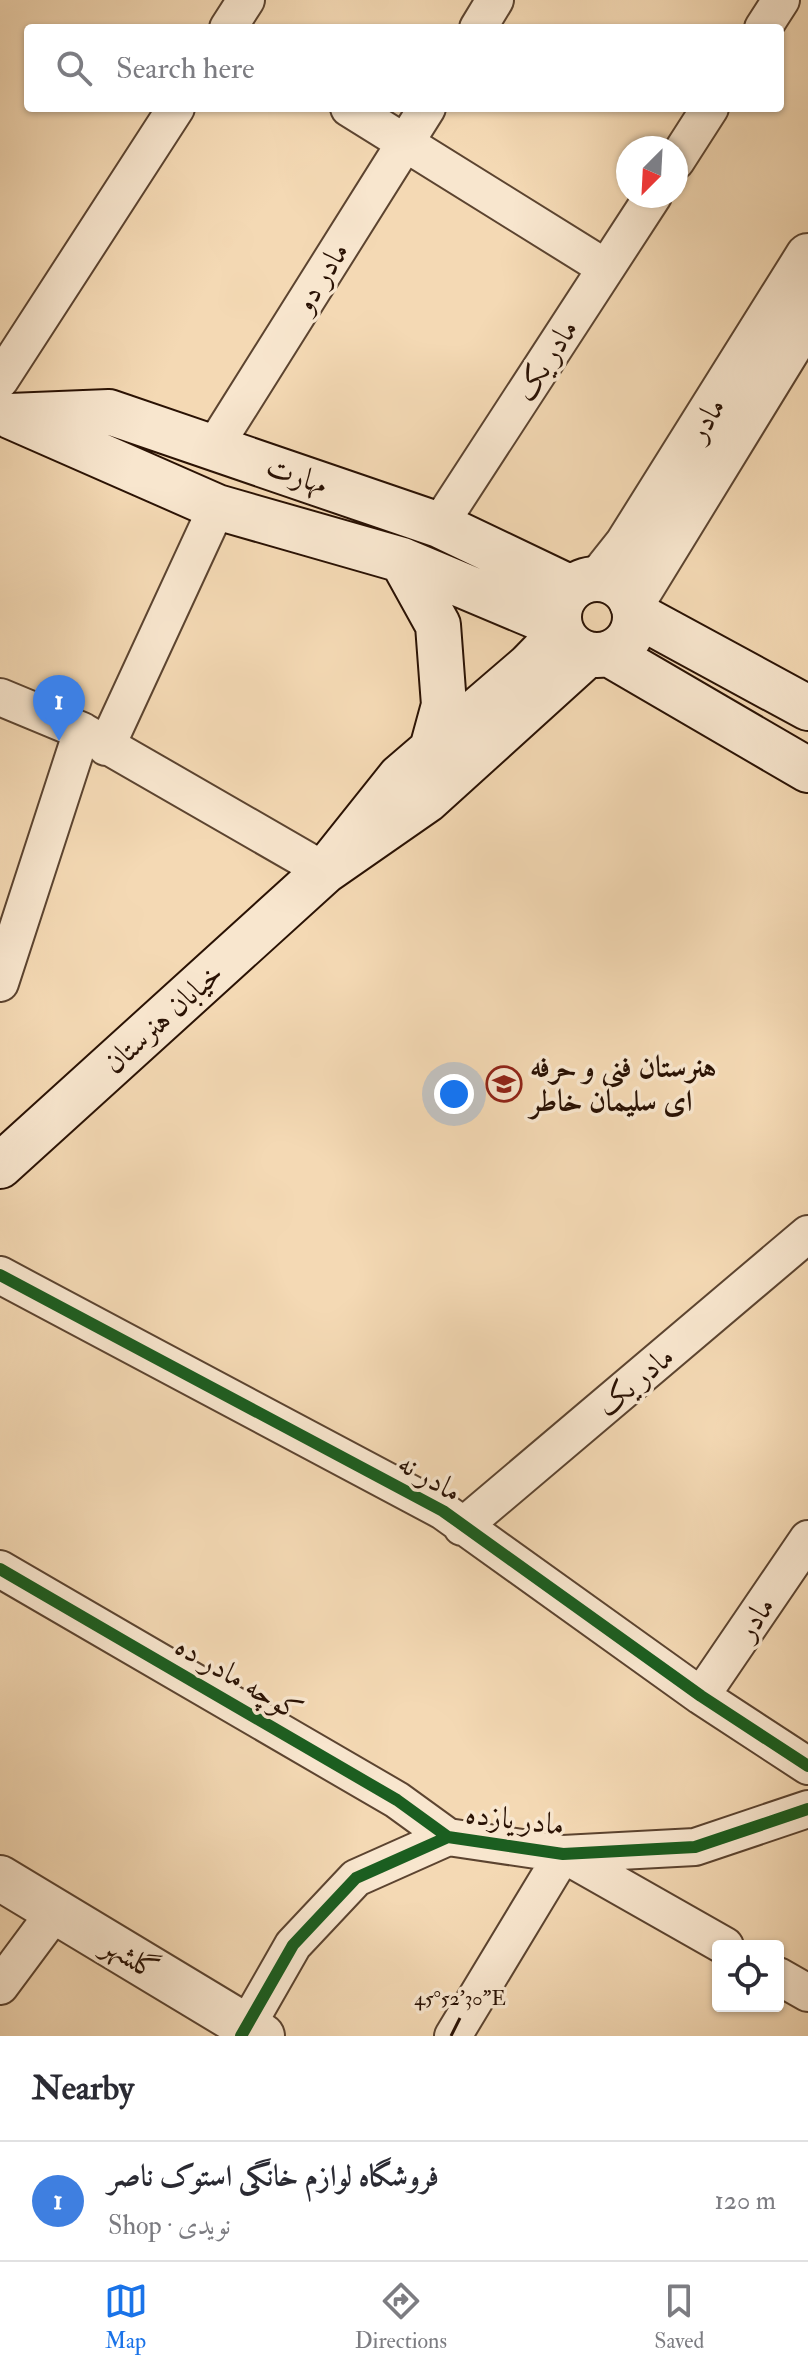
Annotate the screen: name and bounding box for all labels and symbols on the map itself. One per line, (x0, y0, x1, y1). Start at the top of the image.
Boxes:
north arrow (616, 136, 688, 208)
street label: مادر دو (284, 235, 357, 322)
street label: مادر یک (506, 312, 586, 408)
street label: مادر (677, 391, 734, 450)
street label: مهارت (261, 448, 332, 503)
pin: 1 (33, 675, 85, 741)
street label: خیابان هنرستان (96, 955, 231, 1082)
place label: هنرستان فنی و حرفه ای سلیمان خاطر (527, 1049, 717, 1120)
school or university icon: هنرستان فنی و حرفه ای سلیمان خاطر (485, 1065, 523, 1103)
your location (434, 1074, 474, 1114)
street label: مادر یک (589, 1338, 682, 1424)
street label: مادر نه (391, 1445, 468, 1510)
street label: مادر (726, 1590, 783, 1649)
street label: کوچه مادر ده (167, 1627, 309, 1731)
street label: مادر یازده (463, 1795, 567, 1844)
street label: گلشهر (93, 1925, 165, 1988)
text: 45°52'30"E (414, 1986, 506, 2011)

